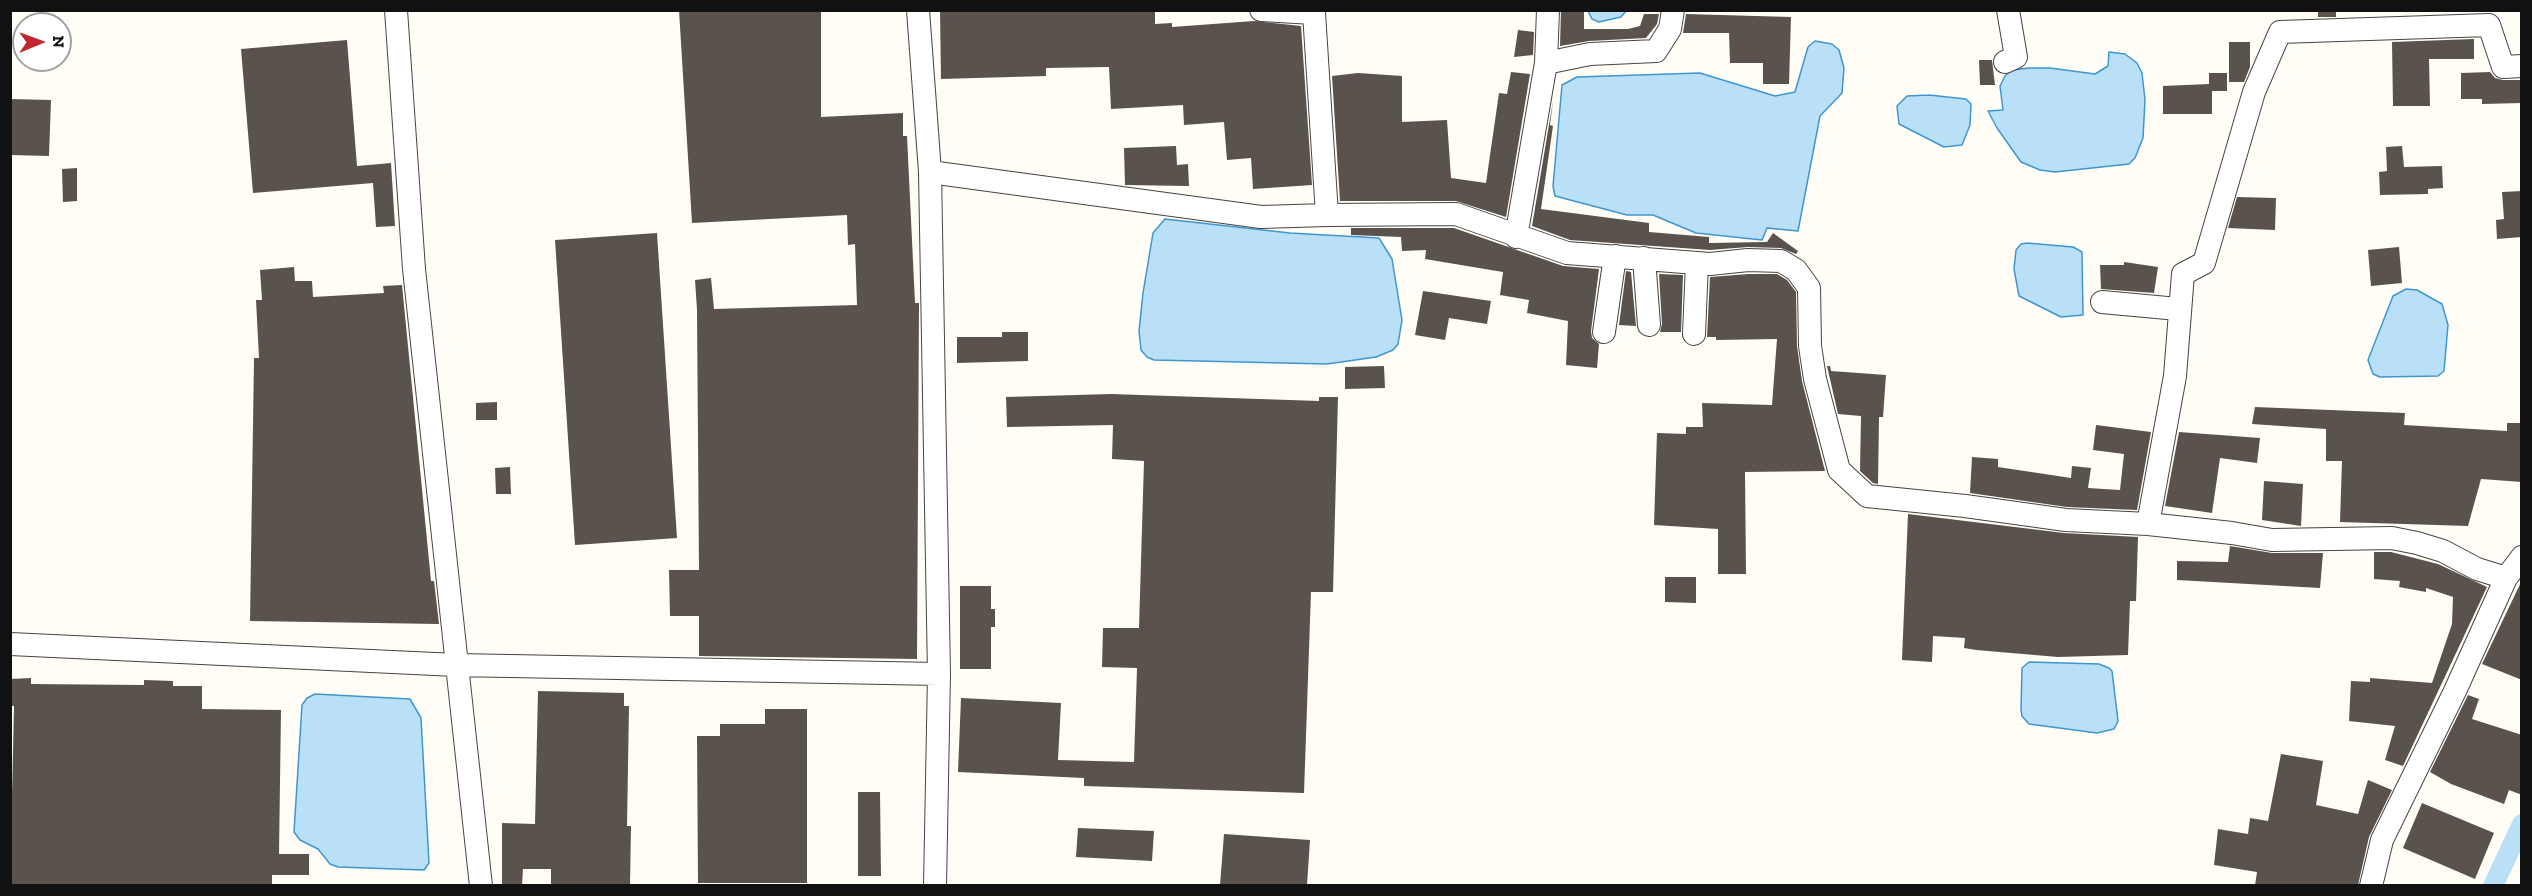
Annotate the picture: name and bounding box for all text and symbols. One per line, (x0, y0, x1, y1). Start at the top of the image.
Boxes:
north arrow (12, 12, 72, 72)
text: N (49, 35, 68, 48)

